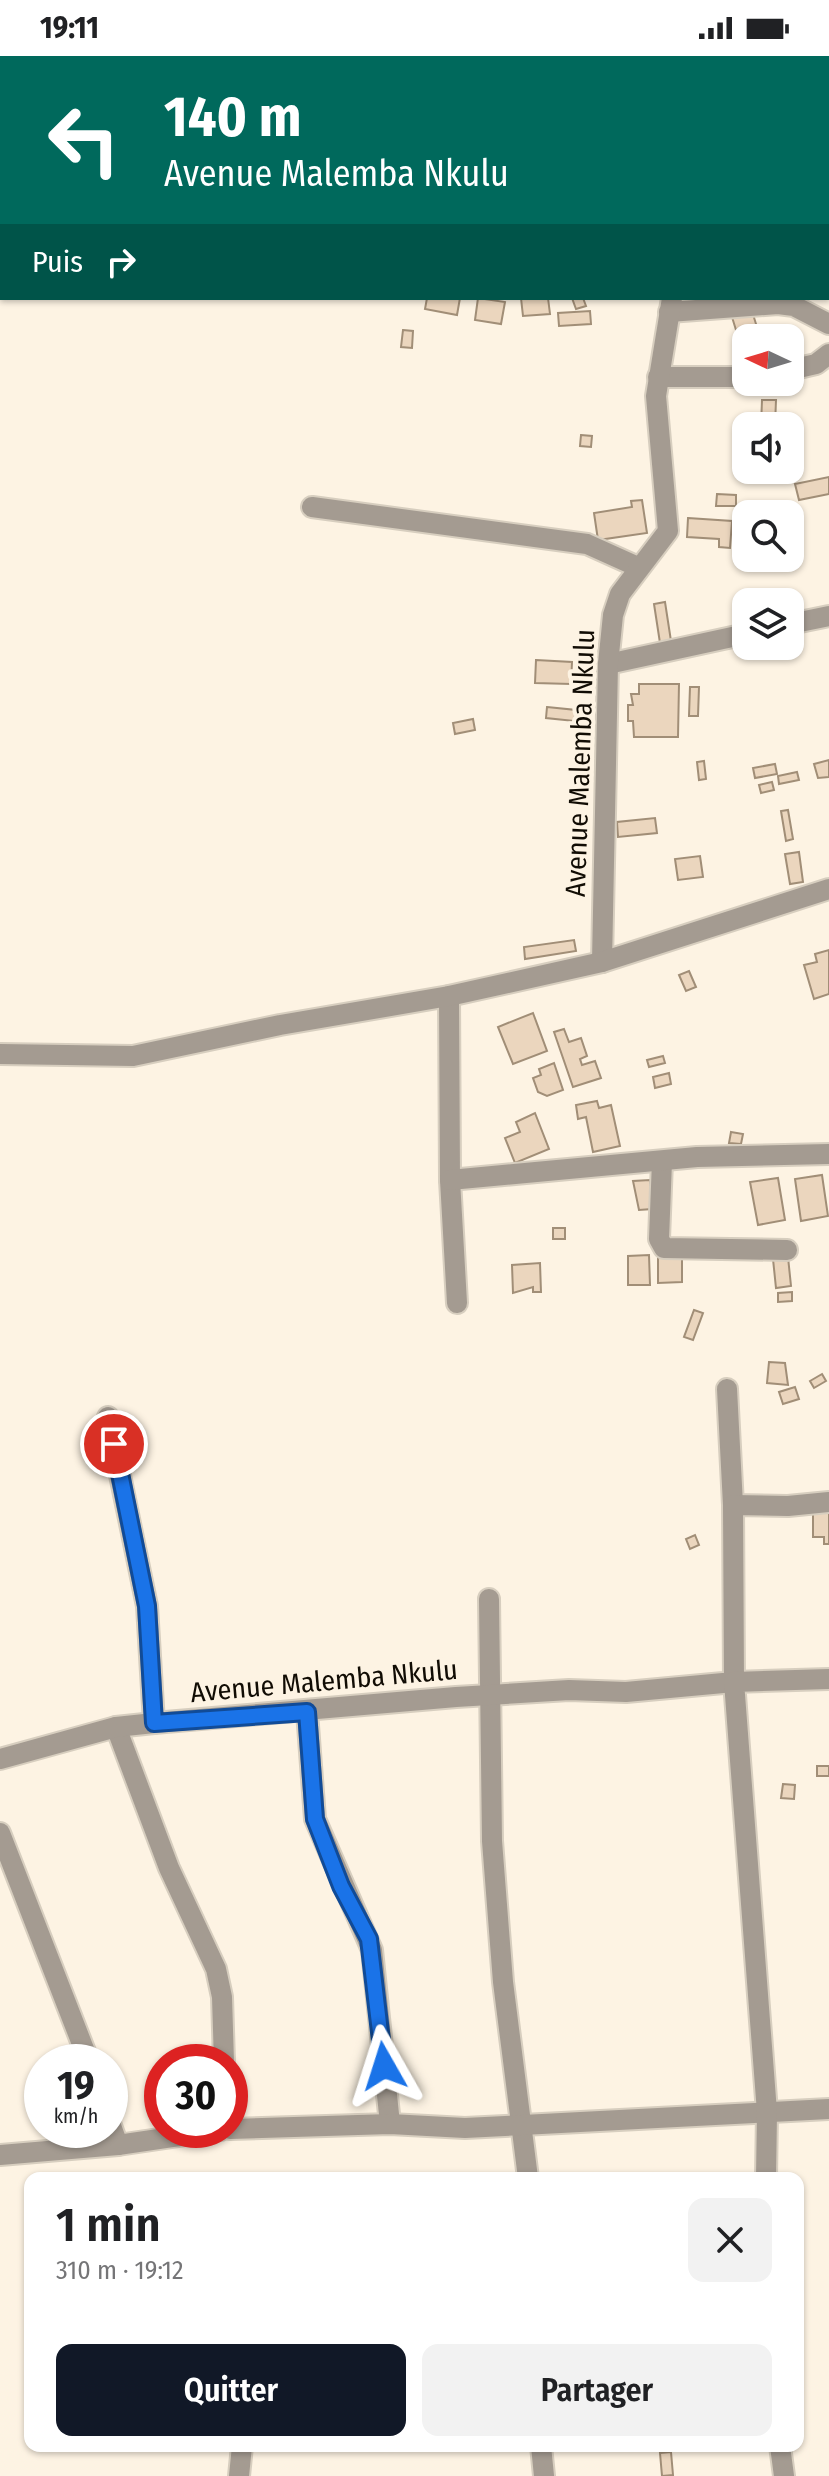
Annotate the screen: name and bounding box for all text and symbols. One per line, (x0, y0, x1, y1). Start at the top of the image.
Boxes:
text: 19:11 (40, 10, 99, 46)
text: 140 m (164, 84, 301, 151)
icon: left (32, 88, 136, 192)
text: Avenue Malemba Nkulu (164, 152, 509, 196)
icon: right (99, 240, 143, 284)
text: Puis (32, 244, 83, 280)
north arrow (732, 324, 804, 396)
map controls (732, 324, 804, 660)
button: sound (732, 412, 804, 484)
button: search (732, 500, 804, 572)
button: layers (732, 588, 804, 660)
street label: Avenue Malemba Nkulu (559, 628, 601, 898)
pin (80, 1410, 148, 1478)
icon: arrive (92, 1422, 136, 1466)
street label: Avenue Malemba Nkulu (189, 1653, 459, 1709)
position arrow (342, 2024, 426, 2108)
speed limit sign: 30 (144, 2044, 248, 2148)
text: 19 (57, 2062, 95, 2110)
text: km/h (54, 2104, 98, 2128)
text: 1 min (56, 2196, 161, 2254)
button: close (688, 2198, 772, 2282)
text: 310 m · 19:12 (56, 2255, 183, 2286)
button: Quitter (56, 2344, 406, 2436)
button: Partager (422, 2344, 772, 2436)

